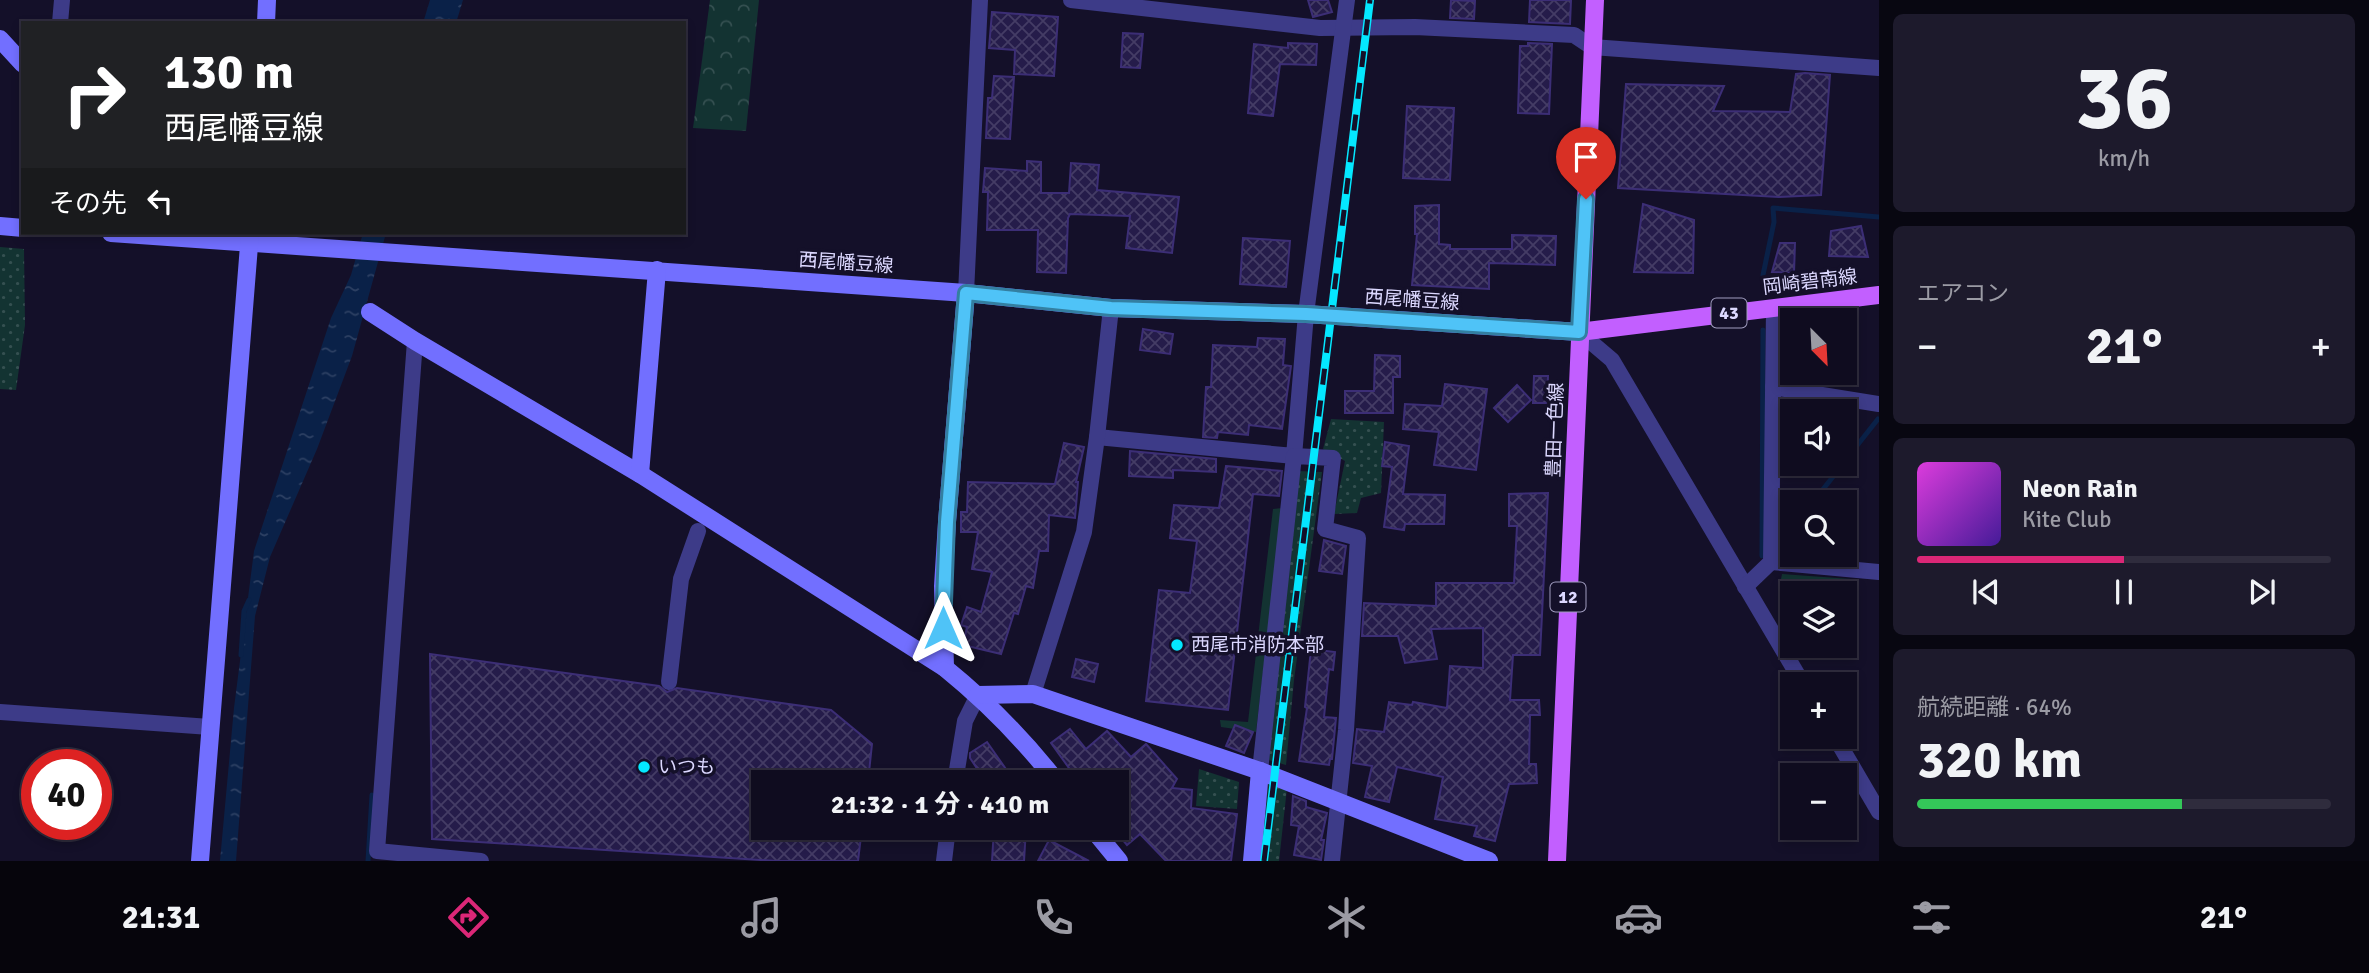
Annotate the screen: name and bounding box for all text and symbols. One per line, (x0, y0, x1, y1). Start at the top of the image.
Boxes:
text: 130 m (164, 42, 294, 102)
text: 36 (2075, 42, 2173, 155)
icon: right (49, 49, 140, 140)
text: 西尾幡豆線 (164, 109, 324, 148)
pin (1556, 127, 1616, 199)
icon: arrive (1567, 138, 1605, 176)
text: km/h (2098, 144, 2150, 173)
icon: left (141, 182, 179, 220)
text: その先 (49, 188, 127, 220)
street label: 西尾幡豆線 (798, 248, 894, 278)
street label: 岡崎碧南線 (1761, 264, 1859, 300)
text: エアコン (1917, 279, 2009, 308)
street label: 西尾幡豆線 (1364, 285, 1460, 315)
road number: 43 (1712, 298, 1746, 328)
north arrow (1780, 308, 1857, 385)
map controls (1780, 308, 1857, 840)
text: 21° (2086, 314, 2162, 378)
text: − (1917, 323, 1938, 370)
text: + (2310, 323, 2331, 370)
street label: 豊田一色線 (1541, 382, 1569, 478)
button: sound (1780, 399, 1857, 476)
text: Neon Rain (2022, 473, 2138, 505)
button: search (1780, 490, 1857, 567)
text: Kite Club (2022, 505, 2111, 534)
icon: previous (1967, 573, 2005, 611)
icon: pause (2105, 573, 2143, 611)
icon: next (2243, 573, 2281, 611)
button: layers (1780, 581, 1857, 658)
road number: 12 (1550, 582, 1586, 612)
position arrow (906, 591, 980, 665)
place label: 西尾市消防本部 (1191, 633, 1324, 657)
marker: 西尾市消防本部 (1169, 637, 1185, 653)
button: + (1780, 672, 1857, 749)
text: 航続距離 · 64% (1917, 693, 2072, 722)
text: 320 km (1917, 728, 2082, 792)
speed limit sign: 40 (21, 749, 112, 840)
place label: いつも (658, 755, 715, 779)
marker: いつも (636, 759, 652, 775)
button: − (1780, 763, 1857, 840)
text: 21:32 · 1 分 · 410 m (831, 789, 1049, 821)
icon: directions (444, 893, 493, 942)
icon: music (737, 893, 786, 942)
icon: phone (1029, 893, 1078, 942)
icon: climate (1322, 893, 1371, 942)
icon: car (1614, 893, 1663, 942)
icon: filters (1907, 893, 1956, 942)
text: 21:31 (122, 898, 200, 937)
text: 21° (2200, 898, 2247, 937)

